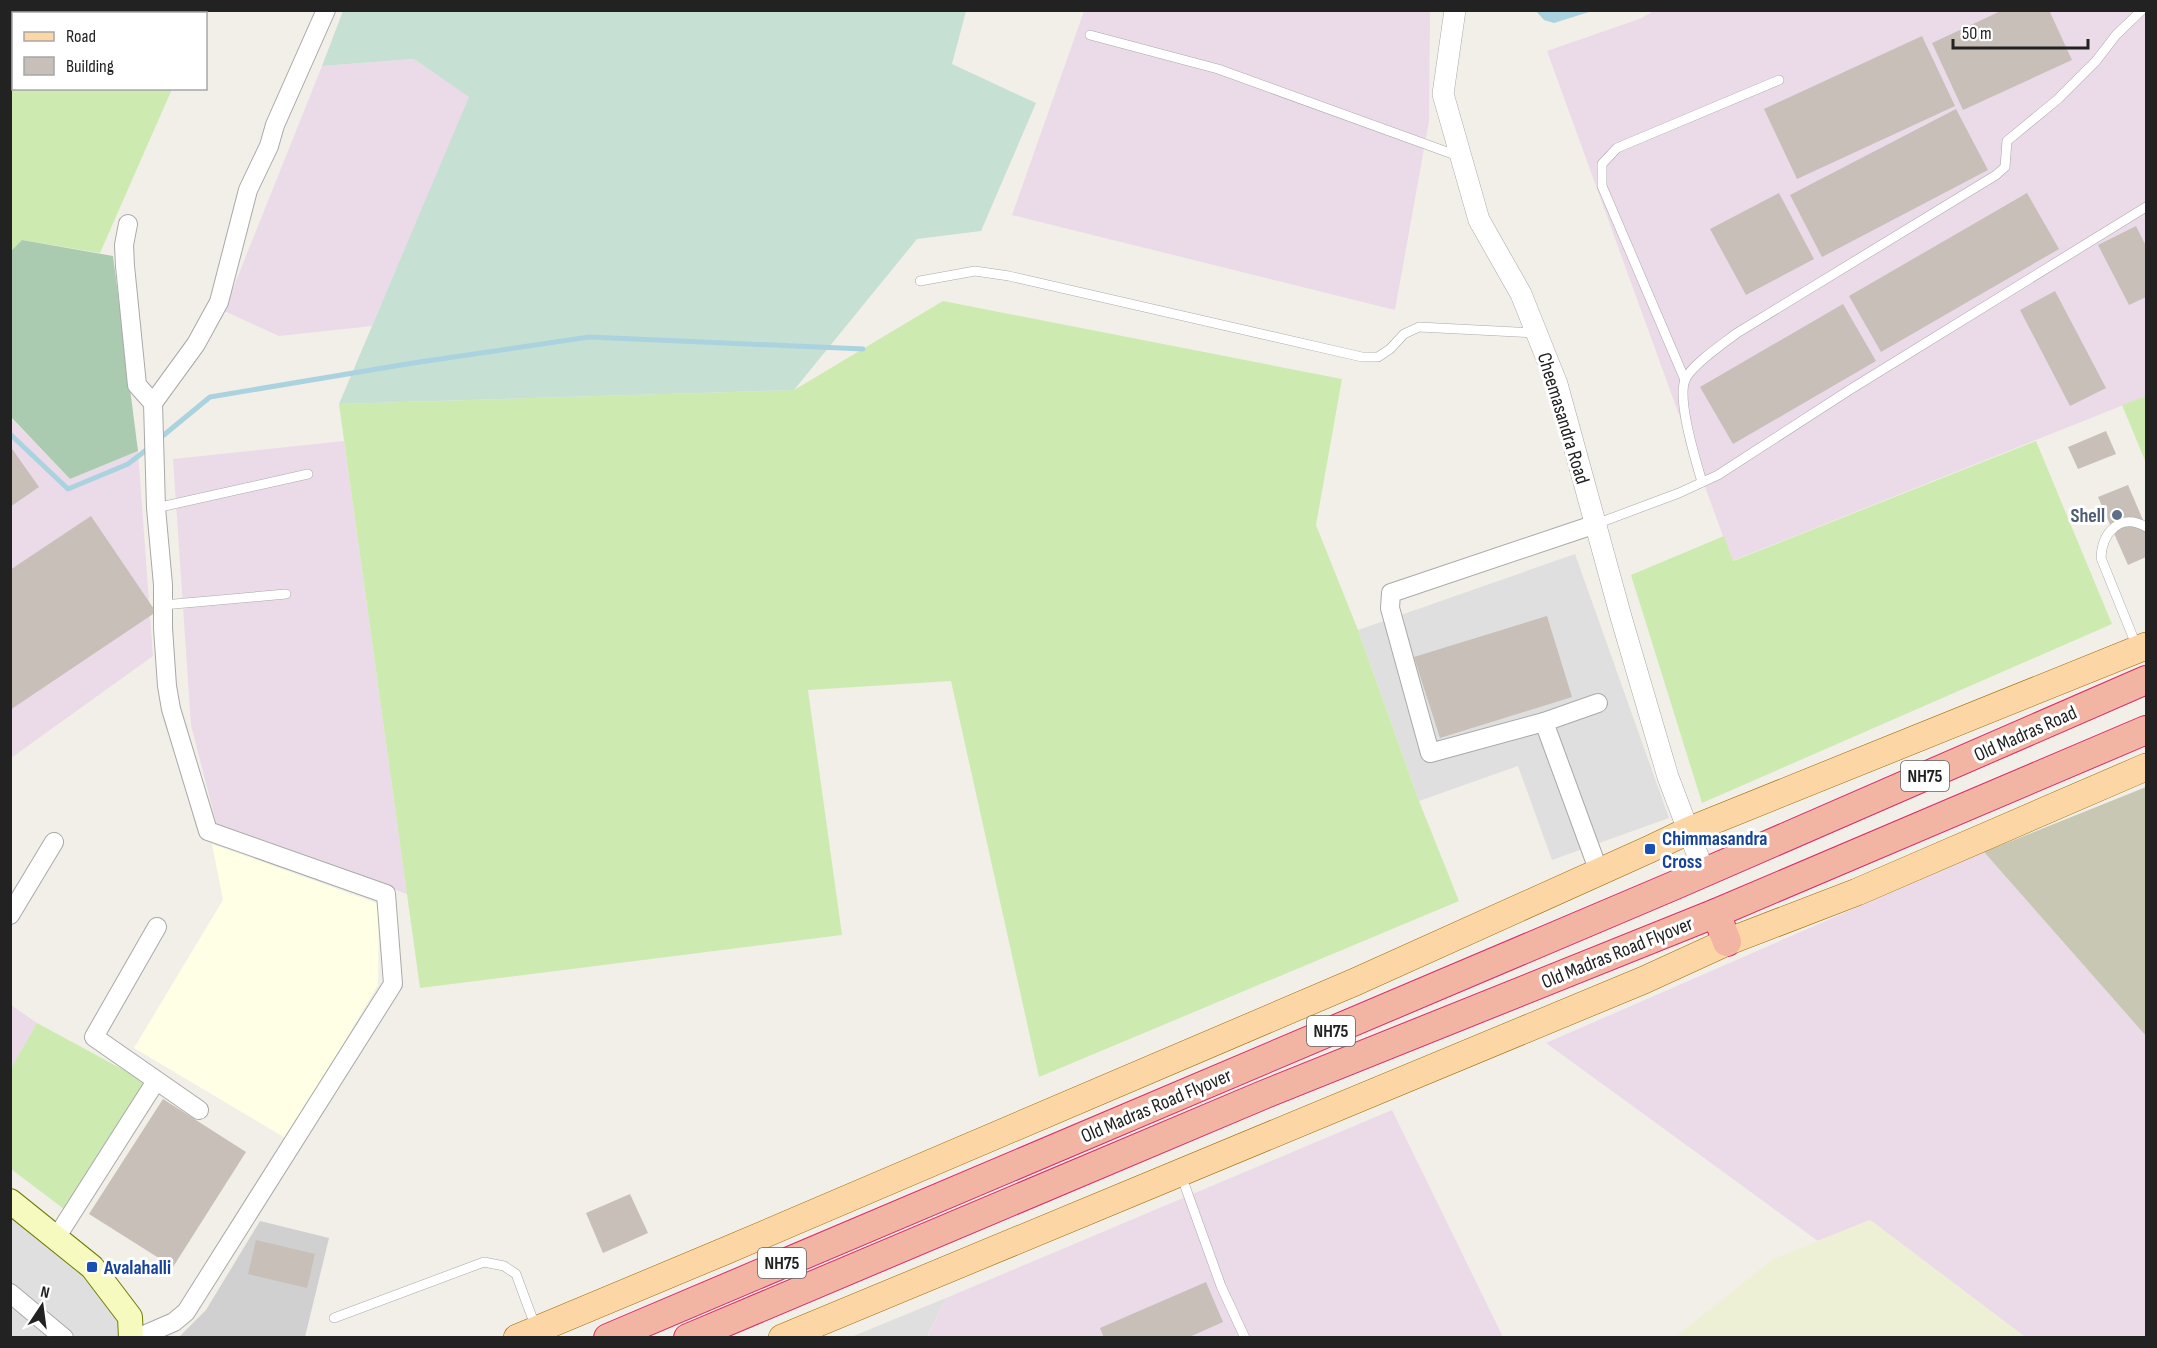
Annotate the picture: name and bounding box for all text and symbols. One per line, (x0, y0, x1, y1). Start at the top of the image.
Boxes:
legend (12, 12, 207, 90)
scale bar (1953, 12, 2088, 50)
text: 50 m (1962, 23, 1992, 44)
text: Road (66, 26, 96, 47)
text: Building (66, 56, 114, 77)
street label: Cheemasandra Road (1532, 350, 1594, 487)
place label: Shell (2070, 504, 2105, 528)
marker: Shell (2110, 508, 2124, 522)
street label: Old Madras Road (1970, 701, 2080, 767)
road number: NH75 (1901, 761, 1949, 791)
place label: Chimmasandra Cross (1662, 827, 1768, 874)
marker: Chimmasandra Cross (1643, 842, 1657, 856)
street label: Old Madras Road Flyover (1538, 911, 1697, 994)
road number: NH75 (1307, 1016, 1355, 1046)
street label: Old Madras Road Flyover (1077, 1063, 1236, 1148)
road number: NH75 (758, 1248, 806, 1278)
place label: Avalahalli (103, 1256, 171, 1280)
marker: Avalahalli (85, 1260, 99, 1274)
north arrow (12, 1276, 72, 1336)
text: N (39, 1283, 51, 1303)

